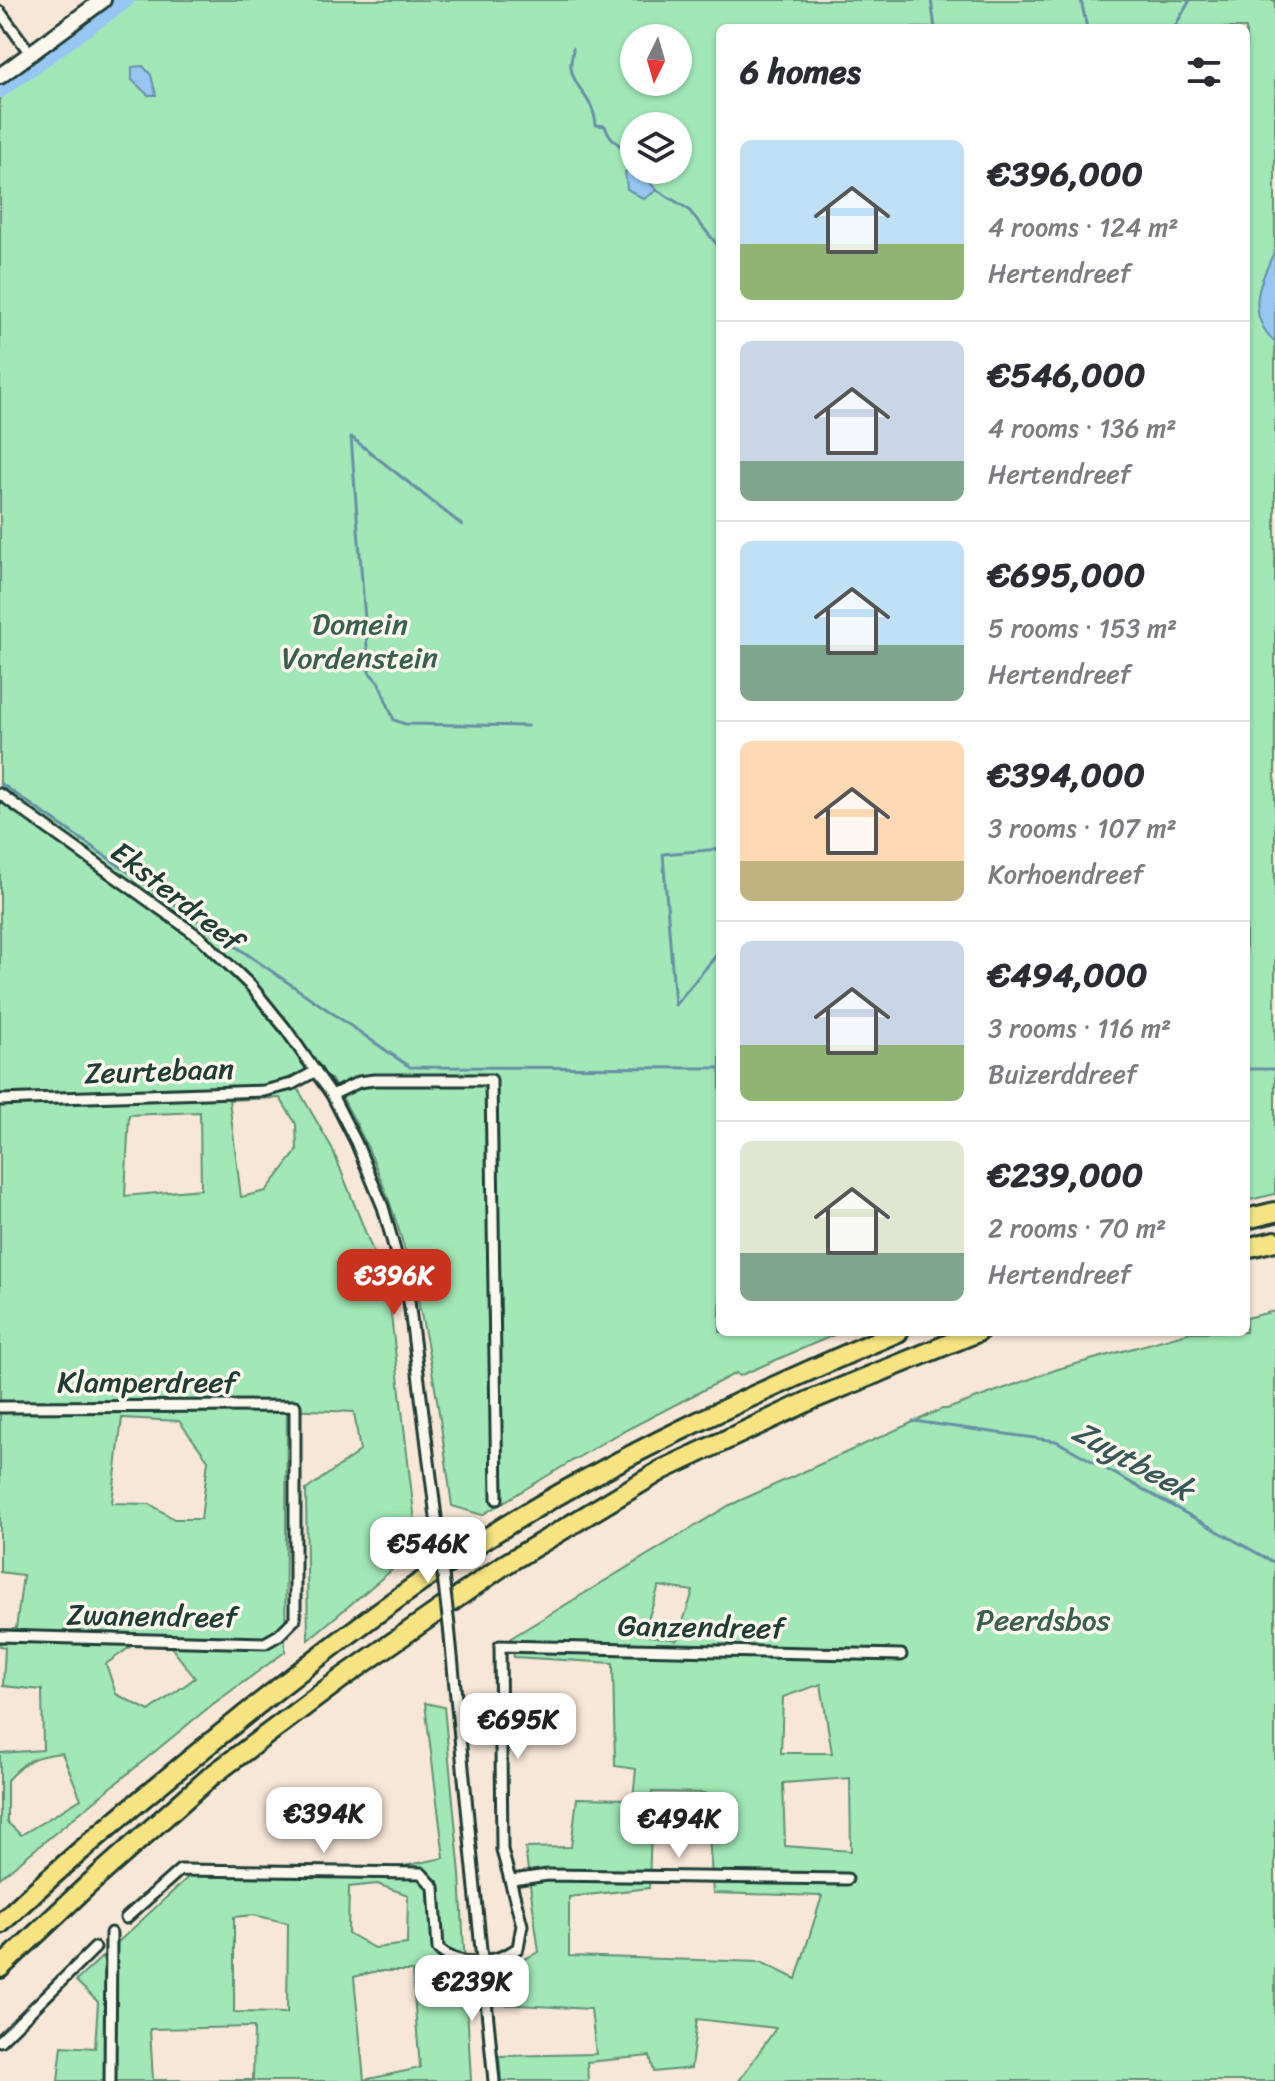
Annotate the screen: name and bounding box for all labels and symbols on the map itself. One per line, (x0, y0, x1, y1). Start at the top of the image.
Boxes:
north arrow (620, 24, 692, 96)
park label: Domein Vordenstein (282, 597, 438, 685)
street label: Eksterdreef (98, 826, 259, 968)
street label: Zeurtebaan (83, 1041, 235, 1101)
pin: €396K (338, 1249, 450, 1317)
street label: Klamperdreef (57, 1355, 241, 1409)
water label: Zuytbeek (1062, 1404, 1207, 1519)
pin: €546K (372, 1517, 484, 1585)
street label: Zwanendreef (66, 1588, 241, 1645)
park label: Peerdsbos (976, 1593, 1110, 1647)
street label: Ganzendreef (617, 1599, 788, 1656)
pin: €695K (462, 1693, 574, 1761)
pin: €394K (268, 1787, 380, 1855)
pin: €494K (623, 1792, 735, 1860)
pin: €239K (416, 1955, 528, 2023)

